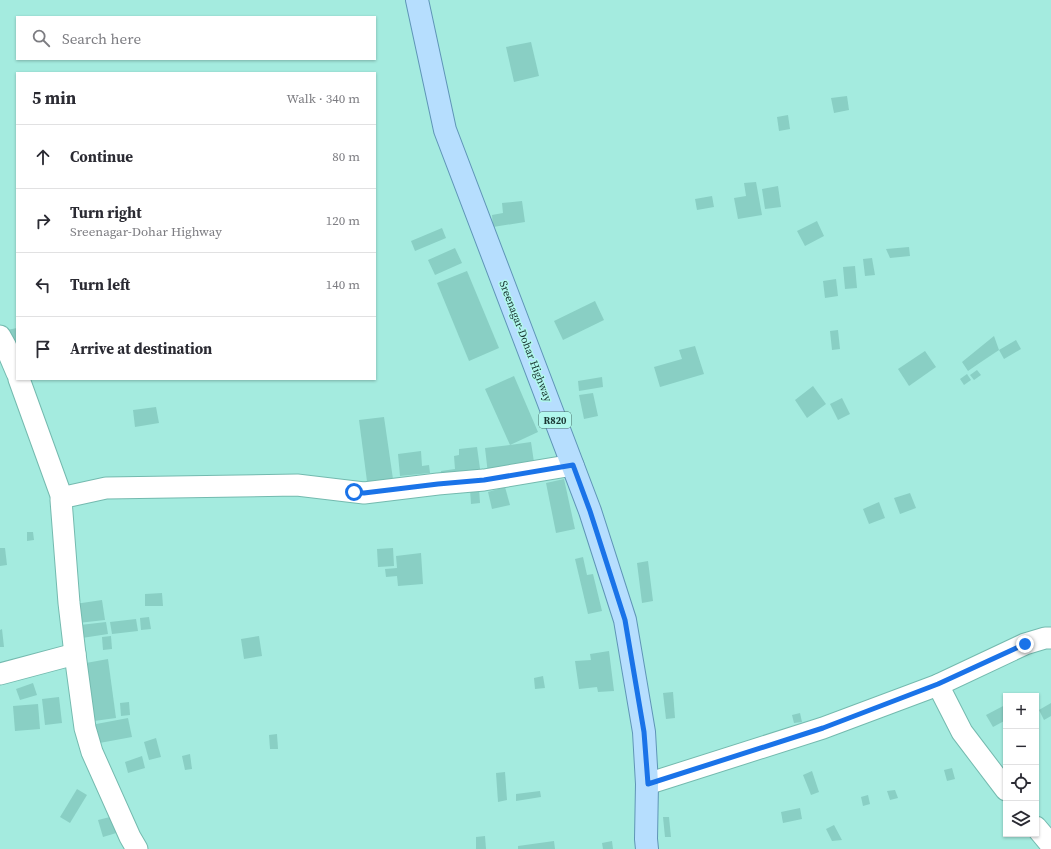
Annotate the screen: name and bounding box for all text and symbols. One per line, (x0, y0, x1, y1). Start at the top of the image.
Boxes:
search box (16, 16, 376, 60)
icon: search (30, 27, 52, 49)
text: Search here (62, 28, 141, 49)
text: 5 min (32, 86, 76, 110)
text: Walk · 340 m (287, 90, 360, 107)
icon: ahead (32, 146, 54, 168)
text: Continue (70, 146, 133, 167)
text: 80 m (332, 148, 360, 165)
text: Turn right (70, 202, 142, 223)
icon: right (32, 210, 54, 232)
text: 120 m (326, 212, 360, 229)
text: Sreenagar-Dohar Highway (70, 223, 222, 240)
icon: left (32, 274, 54, 296)
text: Turn left (70, 274, 130, 295)
text: 140 m (326, 276, 360, 293)
street label: Sreenagar-Dohar Highway (495, 278, 556, 404)
icon: arrive (32, 338, 54, 360)
text: Arrive at destination (70, 338, 212, 359)
road number: R820 (539, 412, 571, 428)
route start (345, 483, 363, 501)
route end (1016, 635, 1034, 653)
map controls (1003, 693, 1039, 837)
button: + (1003, 693, 1039, 729)
button: − (1003, 729, 1039, 765)
button: locate (1003, 765, 1039, 801)
button: layers (1003, 801, 1039, 837)

